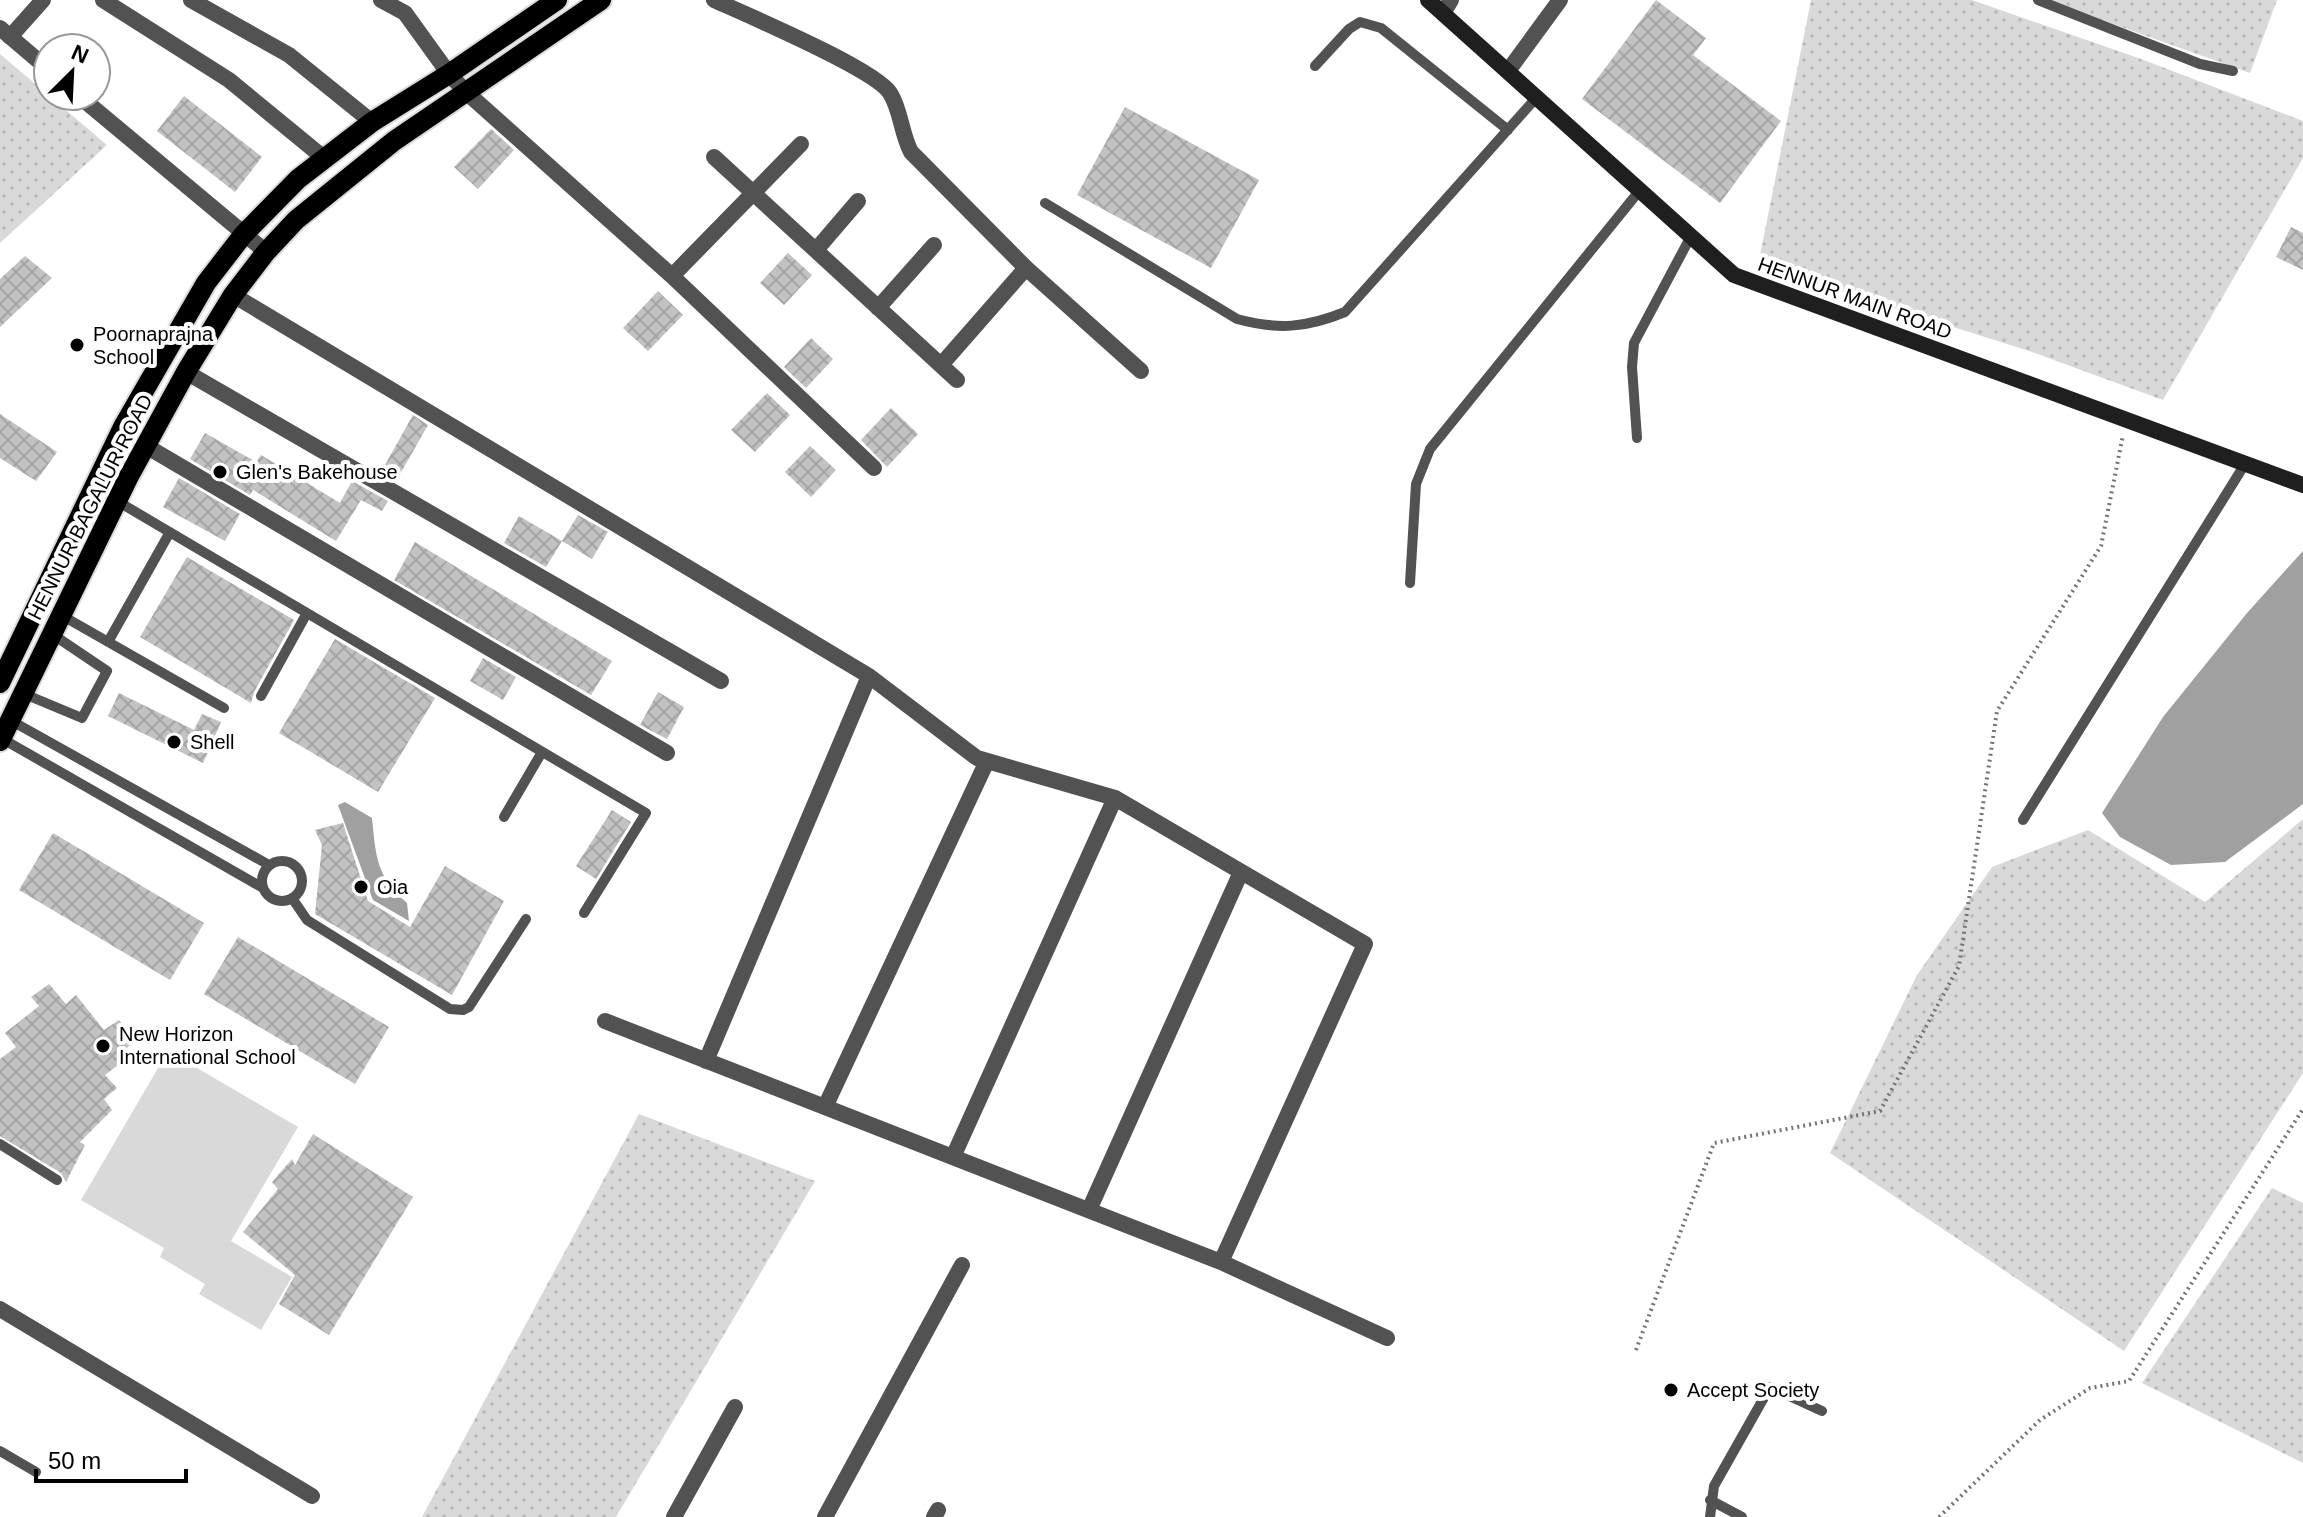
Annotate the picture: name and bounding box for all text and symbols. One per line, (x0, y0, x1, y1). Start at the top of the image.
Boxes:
north arrow (32, 32, 112, 112)
text: N (68, 40, 92, 69)
street label: HENNUR MAIN ROAD (1755, 253, 1955, 343)
place label: Poornaprajna School (93, 323, 214, 368)
marker: Poornaprajna School (68, 336, 86, 354)
street label: HENNUR BAGALUR ROAD (23, 391, 157, 623)
place label: Glen's Bakehouse (236, 461, 398, 483)
marker: Glen's Bakehouse (211, 463, 229, 481)
place label: Shell (190, 731, 234, 753)
marker: Shell (165, 733, 183, 751)
place label: Oia (377, 876, 409, 898)
marker: Oia (352, 878, 370, 896)
place label: New Horizon International School (119, 1023, 296, 1068)
marker: New Horizon International School (94, 1037, 112, 1055)
place label: Accept Society (1687, 1379, 1819, 1401)
marker: Accept Society (1662, 1381, 1680, 1399)
scale bar (36, 1433, 186, 1483)
text: 50 m (48, 1447, 101, 1474)

